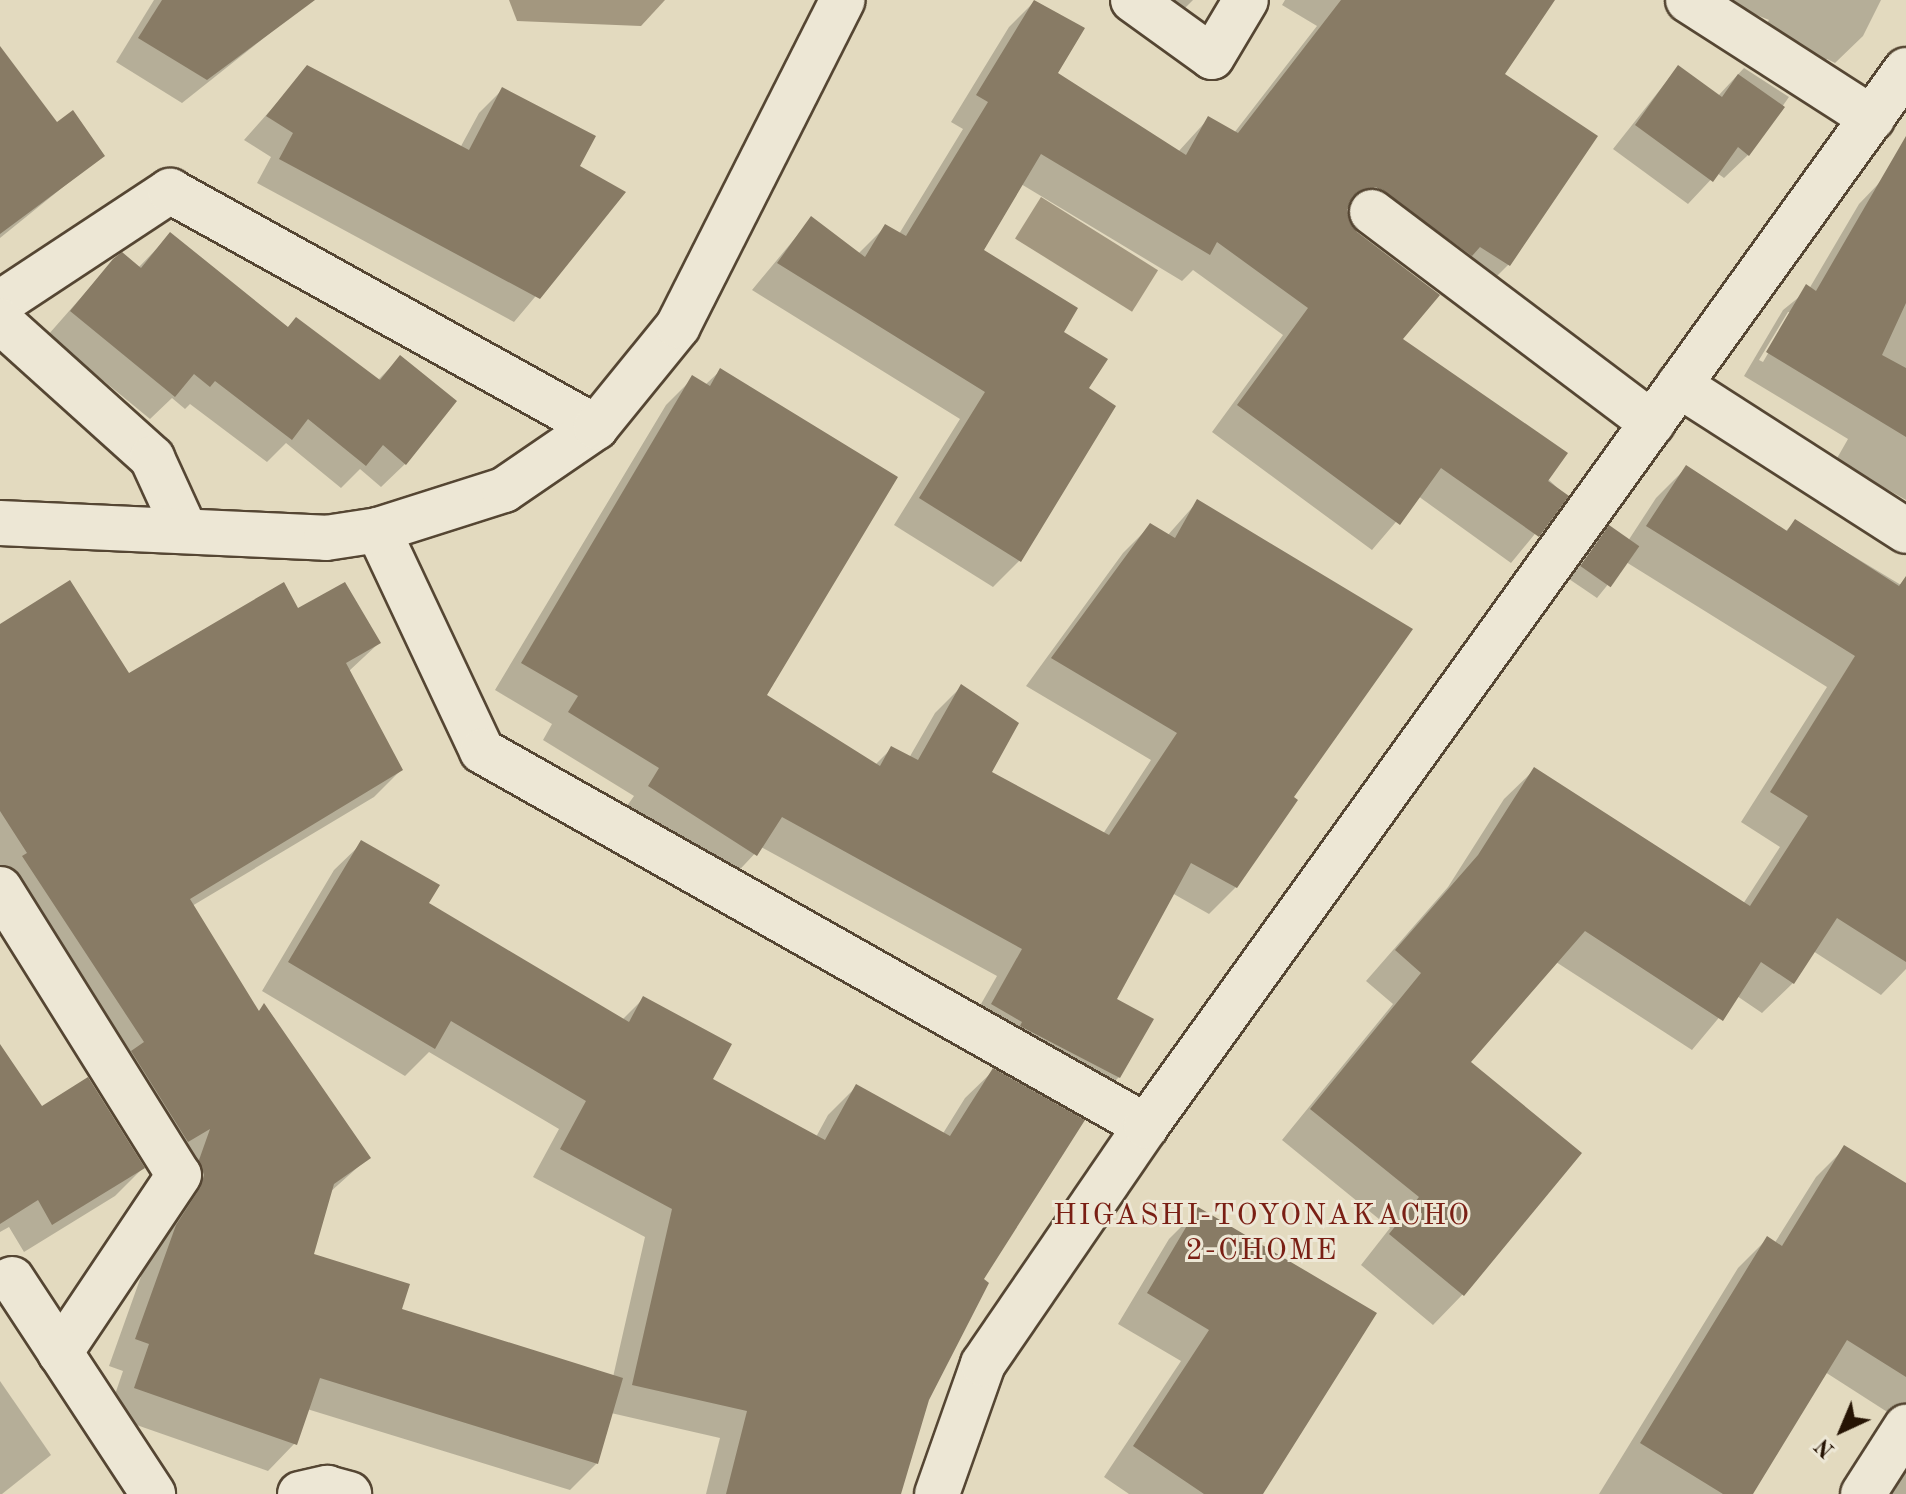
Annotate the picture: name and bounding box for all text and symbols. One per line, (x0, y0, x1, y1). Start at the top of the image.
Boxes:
district label: HIGASHI-TOYONAKACHO 2-CHOME (1053, 1198, 1471, 1268)
north arrow (1802, 1390, 1882, 1470)
text: N (1812, 1434, 1839, 1461)

